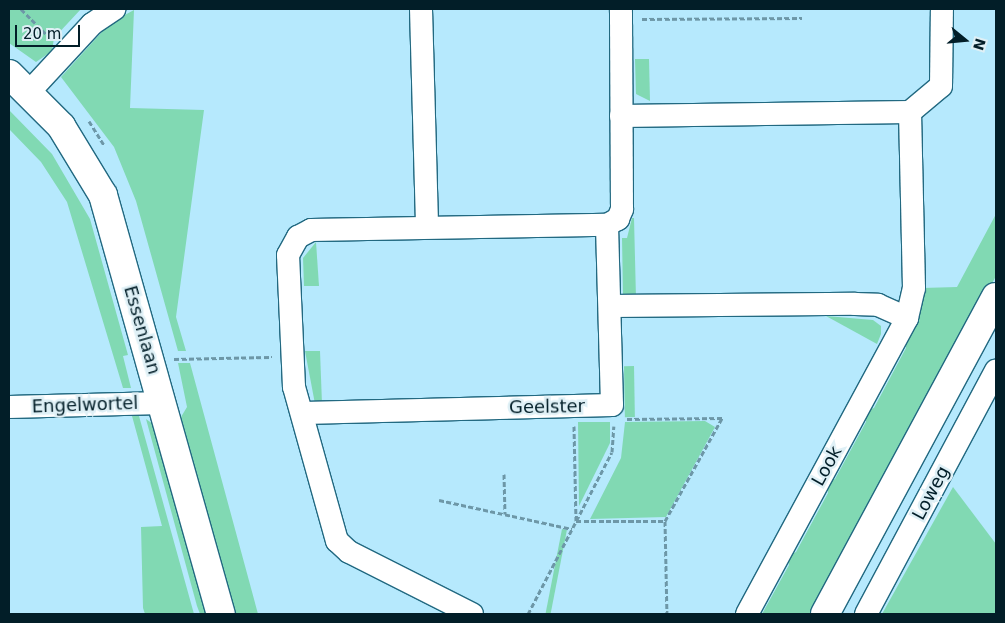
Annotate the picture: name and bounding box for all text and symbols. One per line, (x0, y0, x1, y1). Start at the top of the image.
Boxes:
scale bar (18, 15, 82, 47)
north arrow (940, 15, 990, 65)
text: 20 m (23, 25, 61, 43)
text: N (970, 36, 989, 52)
street label: Essenlaan (119, 283, 165, 377)
street label: Engelwortel (31, 392, 139, 418)
street label: Geelster (509, 396, 585, 418)
street label: Look (807, 442, 847, 490)
street label: Loweg (908, 462, 954, 524)

